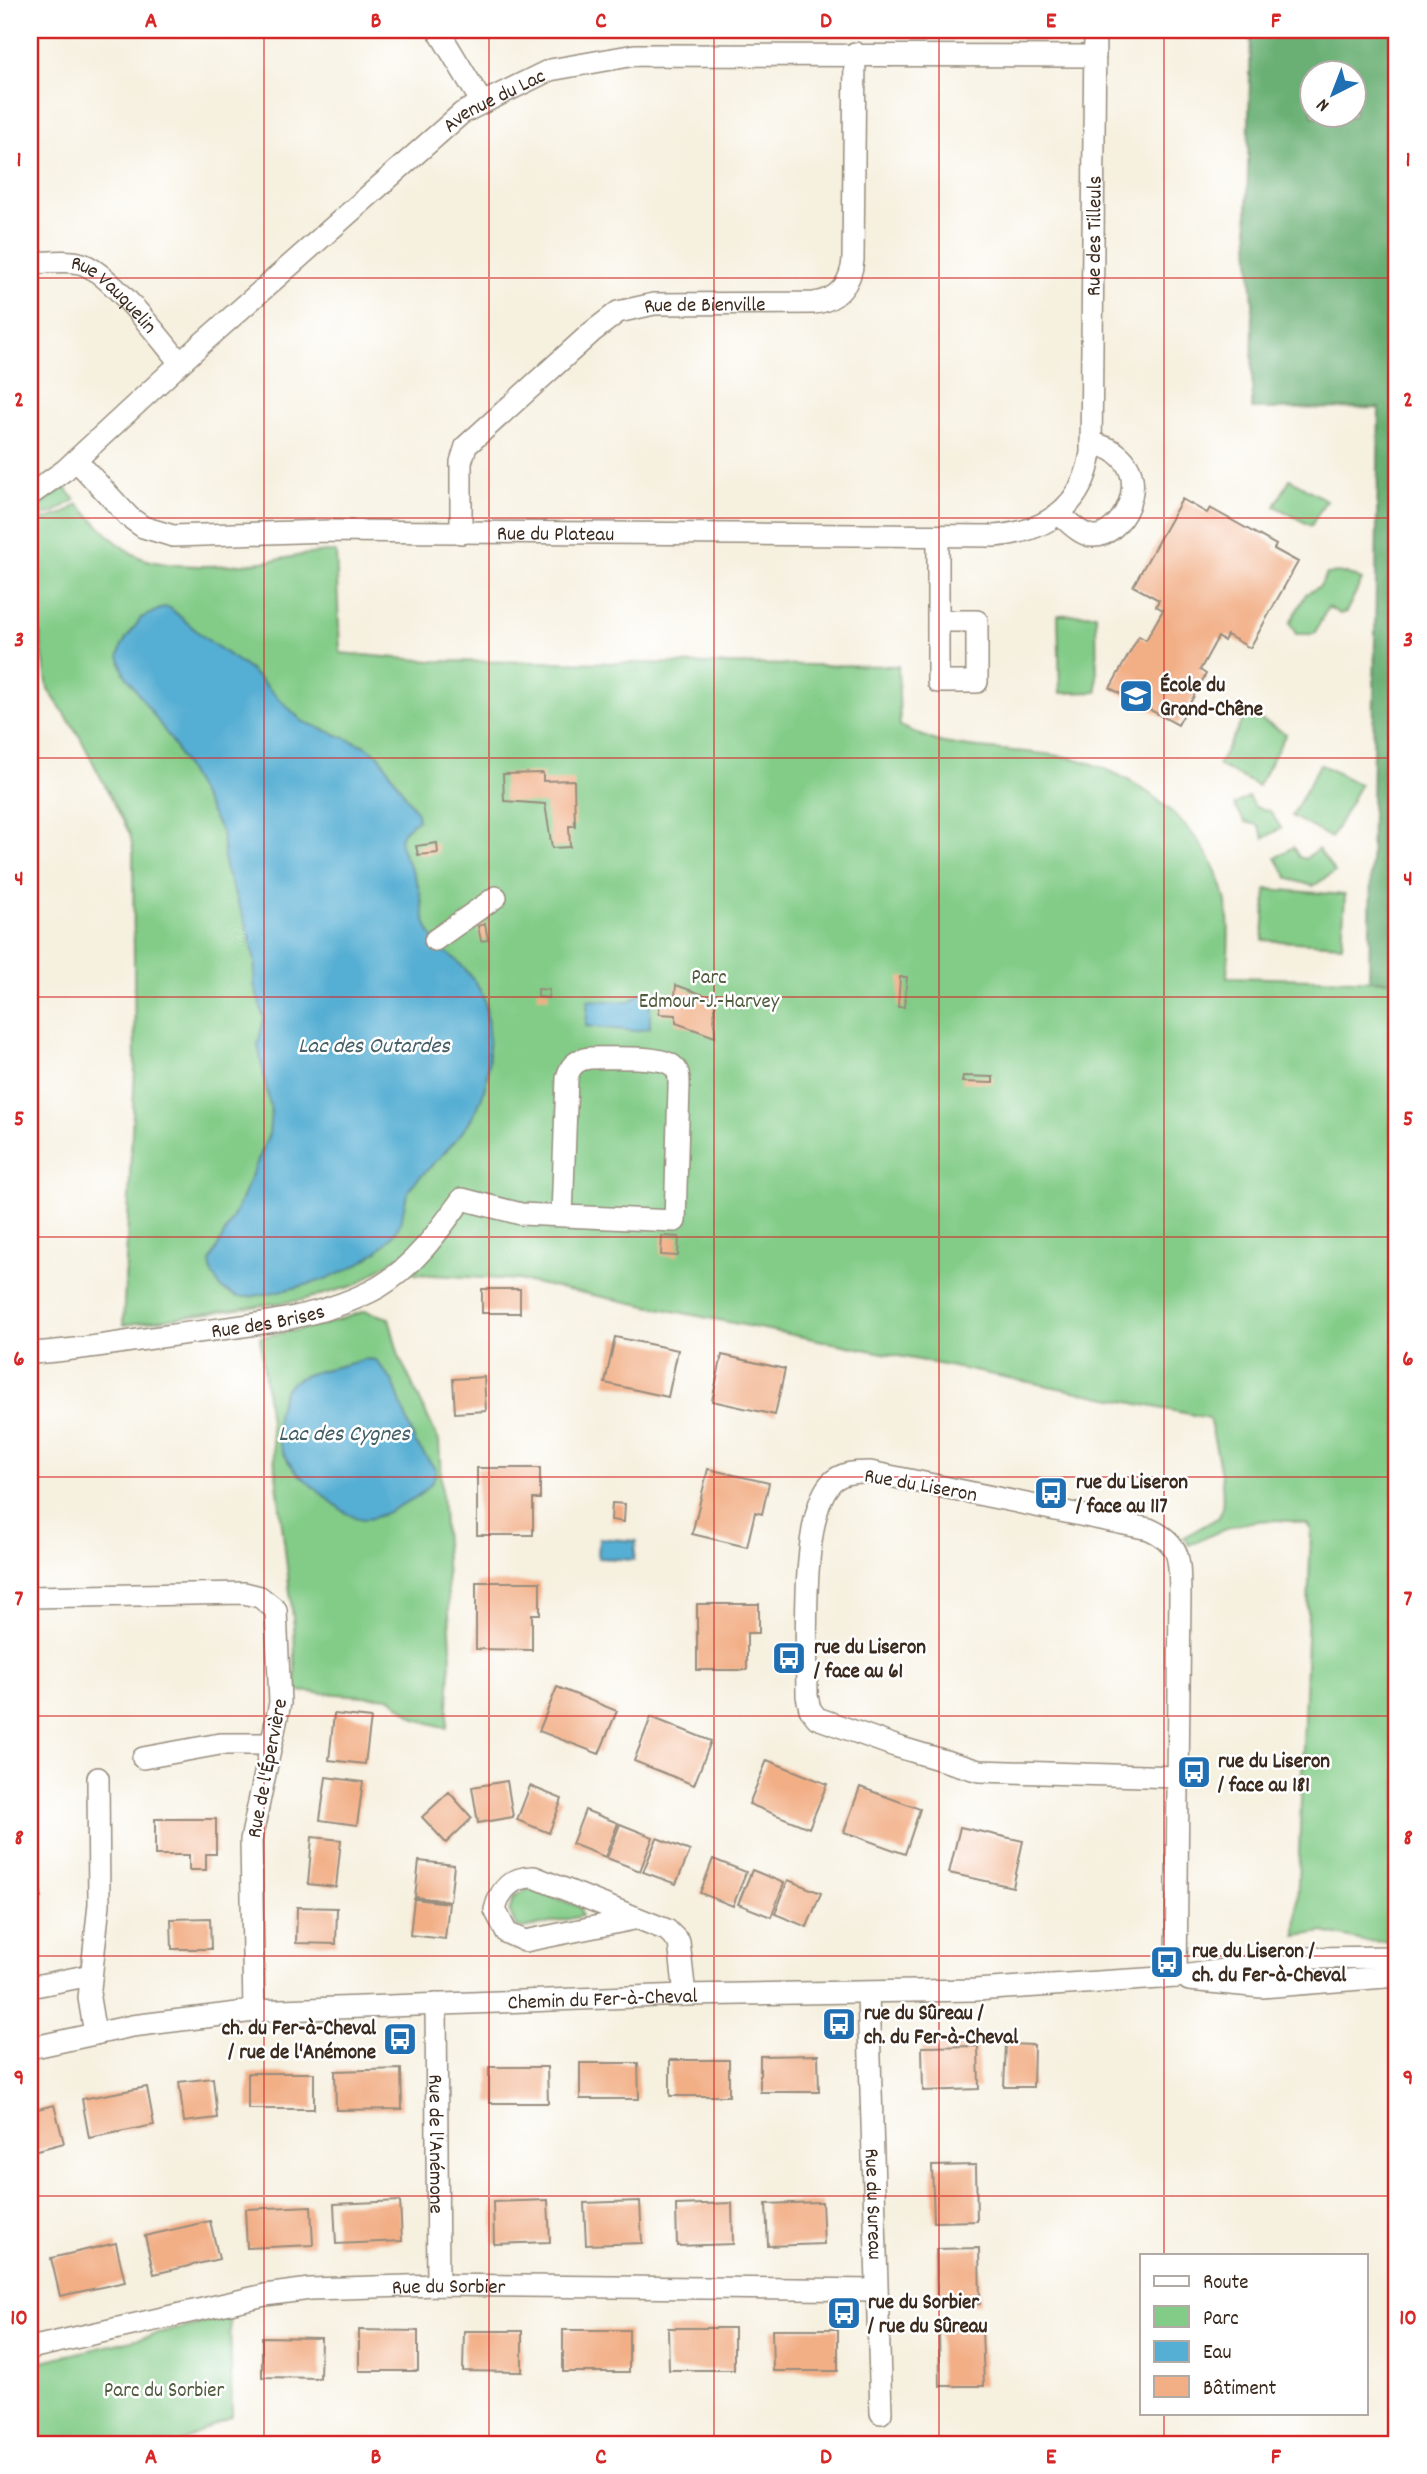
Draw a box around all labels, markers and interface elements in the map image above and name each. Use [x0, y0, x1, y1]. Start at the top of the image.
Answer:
text: A [145, 6, 157, 39]
text: B [371, 6, 382, 39]
text: C [595, 6, 607, 39]
text: D [820, 6, 832, 39]
text: E [1046, 6, 1057, 39]
text: F [1271, 6, 1282, 39]
north arrow [1298, 60, 1368, 130]
street label: Avenue du Lac [437, 62, 551, 141]
text: N [1311, 91, 1336, 117]
text: 1 [16, 145, 22, 178]
text: 1 [1405, 145, 1411, 178]
street label: Rue des Tilleuls [1080, 176, 1112, 296]
street label: Rue Vauquelin [68, 250, 163, 342]
street label: Rue de Bienville [641, 291, 766, 324]
text: 2 [14, 385, 24, 418]
text: 2 [1403, 385, 1413, 418]
street label: Rue du Plateau [497, 520, 614, 551]
text: 3 [14, 625, 24, 658]
text: 3 [1403, 625, 1413, 658]
place label: École du Grand-Chêne [1160, 672, 1263, 726]
school or university icon: École du Grand-Chêne [1117, 677, 1155, 715]
text: 4 [14, 864, 24, 897]
text: 4 [1403, 864, 1413, 897]
park label: Parc Edmour-J.-Harvey [639, 964, 780, 1018]
water label: Lac des Outardes [298, 1031, 451, 1064]
text: 5 [14, 1104, 24, 1137]
text: 5 [1403, 1104, 1413, 1137]
street label: Rue des Brises [210, 1298, 329, 1348]
text: 6 [13, 1344, 25, 1377]
text: 6 [1402, 1344, 1414, 1377]
water label: Lac des Cygnes [278, 1419, 411, 1452]
street label: Rue du Liseron [862, 1462, 979, 1512]
place label: rue du Liseron / face au 117 [1075, 1469, 1188, 1523]
bus stop icon: rue du Liseron / face au 117 [1032, 1474, 1070, 1512]
text: 7 [15, 1584, 24, 1617]
text: 7 [1404, 1584, 1413, 1617]
place label: rue du Liseron / face au 61 [813, 1634, 926, 1688]
bus stop icon: rue du Liseron / face au 61 [770, 1639, 808, 1677]
street label: Rue de l'Épervière [241, 1696, 297, 1841]
place label: rue du Liseron / face au 181 [1217, 1748, 1330, 1802]
bus stop icon: rue du Liseron / face au 181 [1175, 1753, 1213, 1791]
text: 8 [14, 1823, 24, 1856]
text: 8 [1403, 1823, 1413, 1856]
place label: rue du Liseron / ch. du Fer-à-Cheval [1192, 1938, 1347, 1992]
bus stop icon: rue du Liseron / ch. du Fer-à-Cheval [1148, 1943, 1186, 1981]
street label: Chemin du Fer-à-Cheval [507, 1983, 698, 2020]
place label: rue du Sûreau / ch. du Fer-à-Cheval [864, 2000, 1019, 2054]
bus stop icon: rue du Sûreau / ch. du Fer-à-Cheval [820, 2005, 858, 2043]
place label: ch. du Fer-à-Cheval / rue de l'Anémone [222, 2015, 377, 2069]
bus stop icon: ch. du Fer-à-Cheval / rue de l'Anémone [381, 2020, 419, 2058]
text: 9 [14, 2063, 24, 2096]
text: 9 [1403, 2063, 1413, 2096]
street label: Rue de l'Anémone [419, 2074, 449, 2214]
street label: Rue du Sureau [855, 2148, 888, 2260]
legend [1140, 2254, 1368, 2414]
text: Route [1203, 2269, 1249, 2299]
street label: Rue du Sorbier [392, 2273, 506, 2304]
place label: rue du Sorbier / rue du Sûreau [867, 2289, 988, 2343]
bus stop icon: rue du Sorbier / rue du Sûreau [825, 2294, 863, 2332]
text: 10 [10, 2303, 28, 2336]
text: 10 [1399, 2303, 1417, 2336]
text: Parc [1203, 2305, 1239, 2335]
text: Eau [1203, 2339, 1231, 2369]
text: Bâtiment [1203, 2375, 1276, 2405]
park label: Parc du Sorbier [104, 2377, 224, 2407]
text: A [145, 2442, 157, 2474]
text: B [371, 2442, 382, 2474]
text: C [595, 2442, 607, 2474]
text: D [820, 2442, 832, 2474]
text: E [1046, 2442, 1057, 2474]
text: F [1271, 2442, 1282, 2474]

